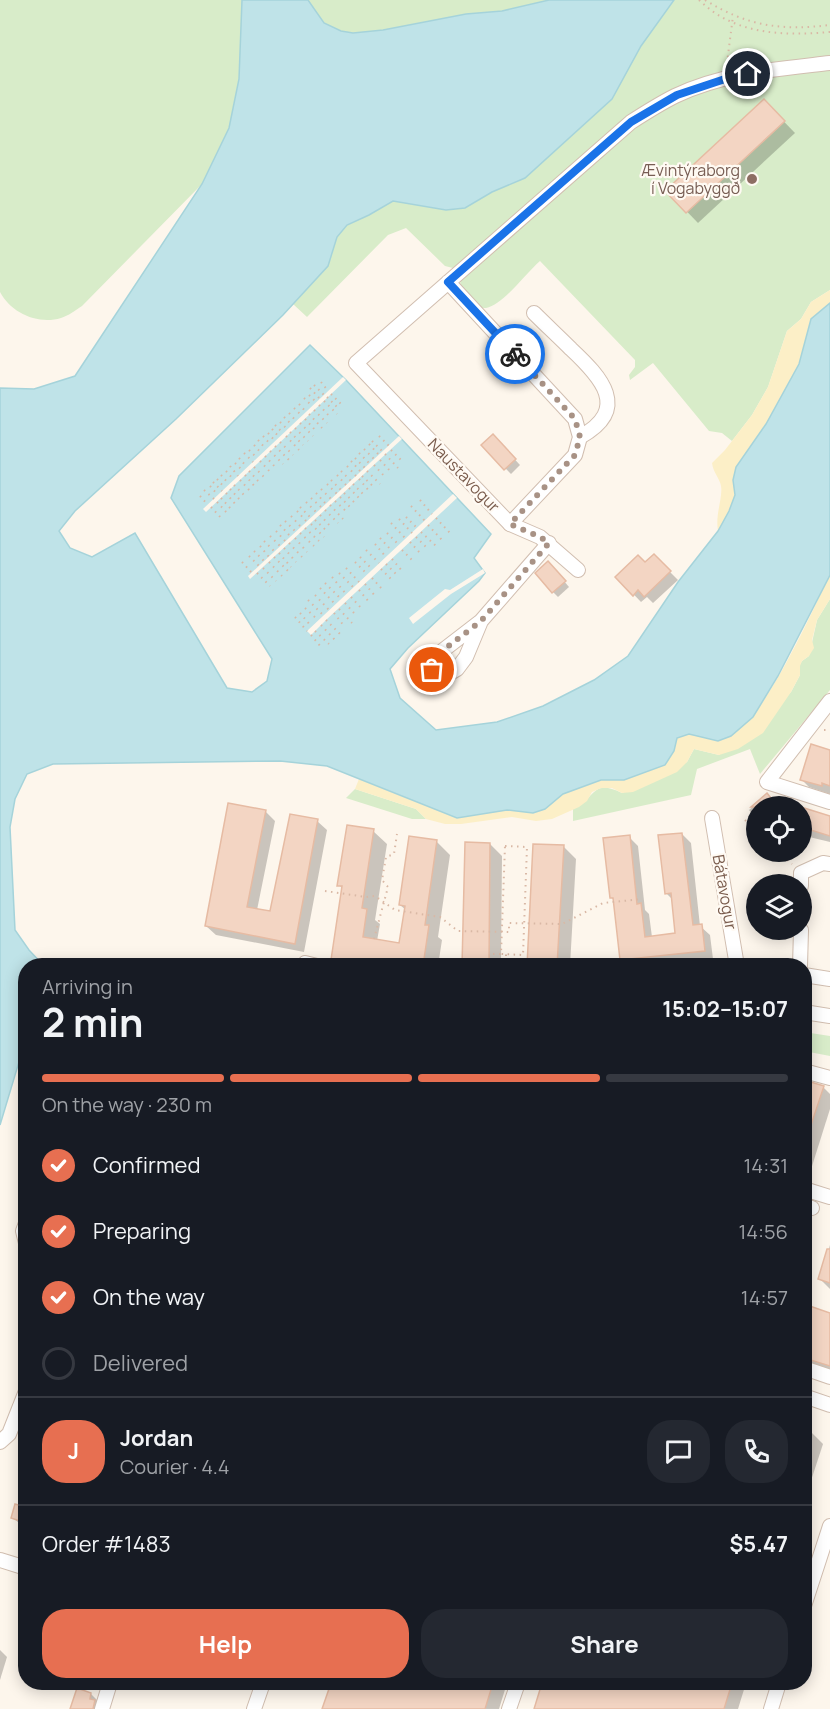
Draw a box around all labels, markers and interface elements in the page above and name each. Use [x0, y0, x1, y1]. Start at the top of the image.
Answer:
pin [722, 48, 773, 99]
icon: home [731, 57, 764, 90]
place label: Ævintýraborg í Vogabyggð [641, 159, 740, 199]
marker: Ævintýraborg í Vogabyggð [745, 172, 759, 186]
courier [485, 324, 545, 384]
icon: bike [499, 338, 532, 371]
street label: Naustavogur [423, 433, 505, 517]
pin [406, 644, 457, 695]
icon: bag [415, 653, 448, 686]
map controls [746, 796, 812, 940]
button: locate [746, 796, 812, 862]
street label: Bátavogur [708, 853, 742, 931]
button: layers [746, 874, 812, 940]
text: Arriving in [42, 973, 133, 1000]
text: 15:02–15:07 [662, 994, 788, 1024]
text: 2 min [42, 995, 143, 1049]
text: On the way · 230 m [42, 1091, 212, 1118]
icon: check [42, 1149, 75, 1182]
text: Confirmed [93, 1150, 201, 1180]
text: 14:31 [744, 1152, 788, 1179]
icon: check [42, 1215, 75, 1248]
text: Preparing [93, 1216, 191, 1246]
text: 14:56 [738, 1218, 788, 1245]
icon: check [42, 1281, 75, 1314]
text: On the way [93, 1282, 205, 1312]
text: 14:57 [741, 1284, 788, 1311]
text: Delivered [93, 1348, 188, 1378]
button: chat [647, 1420, 710, 1483]
button: phone [725, 1420, 788, 1483]
text: Jordan [120, 1423, 193, 1453]
text: J [68, 1436, 79, 1466]
text: Courier · 4.4 [120, 1453, 230, 1480]
text: Order #1483 [42, 1529, 171, 1559]
text: $5.47 [729, 1529, 788, 1559]
button: Help [42, 1609, 409, 1678]
button: Share [421, 1609, 788, 1678]

